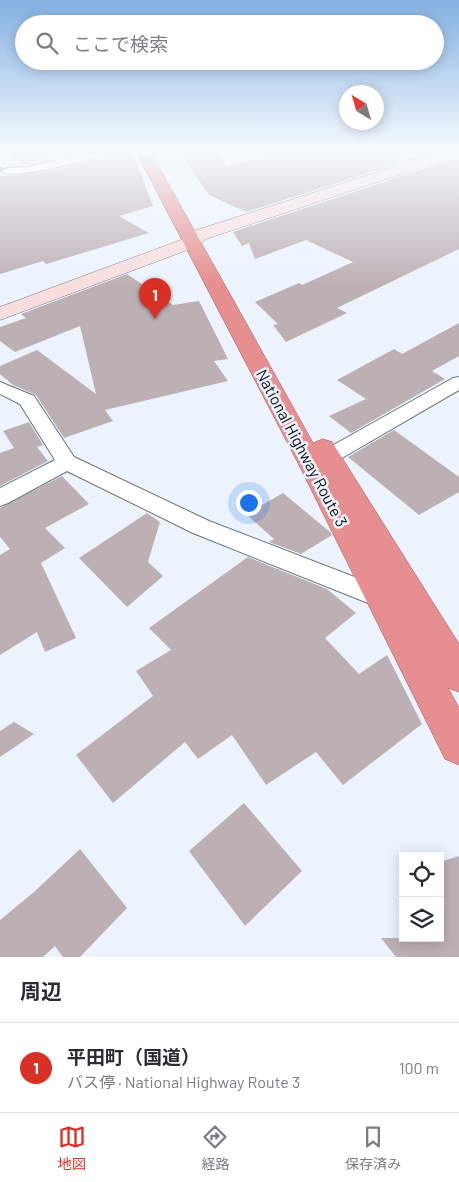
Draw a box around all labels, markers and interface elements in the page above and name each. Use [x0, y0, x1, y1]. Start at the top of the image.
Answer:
search box [15, 15, 444, 70]
icon: search [33, 29, 61, 57]
text: ここで検索 [73, 32, 168, 55]
north arrow [339, 85, 384, 130]
pin: 1 [139, 278, 171, 319]
street label: National Highway Route 3 [253, 366, 352, 530]
your location [236, 490, 262, 516]
map controls [399, 852, 444, 942]
button: locate [399, 852, 444, 897]
button: layers [399, 897, 444, 942]
text: 周辺 [20, 978, 62, 1003]
text: 平田町（国道） [67, 1045, 200, 1068]
text: 1 [33, 1058, 39, 1077]
text: 100 m [399, 1058, 439, 1077]
text: バス停 · National Highway Route 3 [67, 1072, 300, 1091]
tab: 地図 [58, 1123, 86, 1173]
tab: 経路 [201, 1123, 229, 1173]
tab: 保存済み [345, 1123, 401, 1173]

